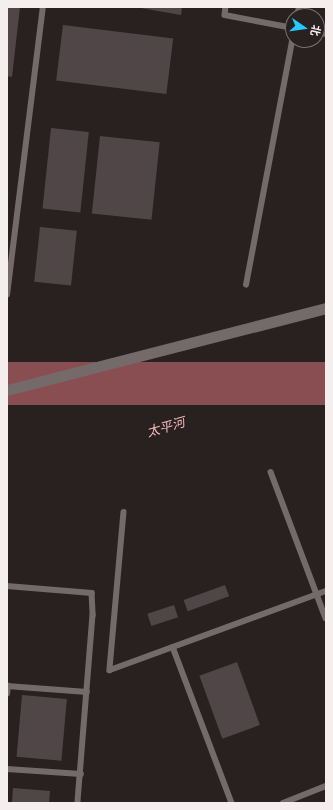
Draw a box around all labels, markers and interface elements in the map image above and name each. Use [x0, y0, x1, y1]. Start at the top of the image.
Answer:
north arrow [285, 8, 325, 48]
text: 北 [308, 24, 324, 37]
water label: 太平河 [145, 415, 187, 441]

